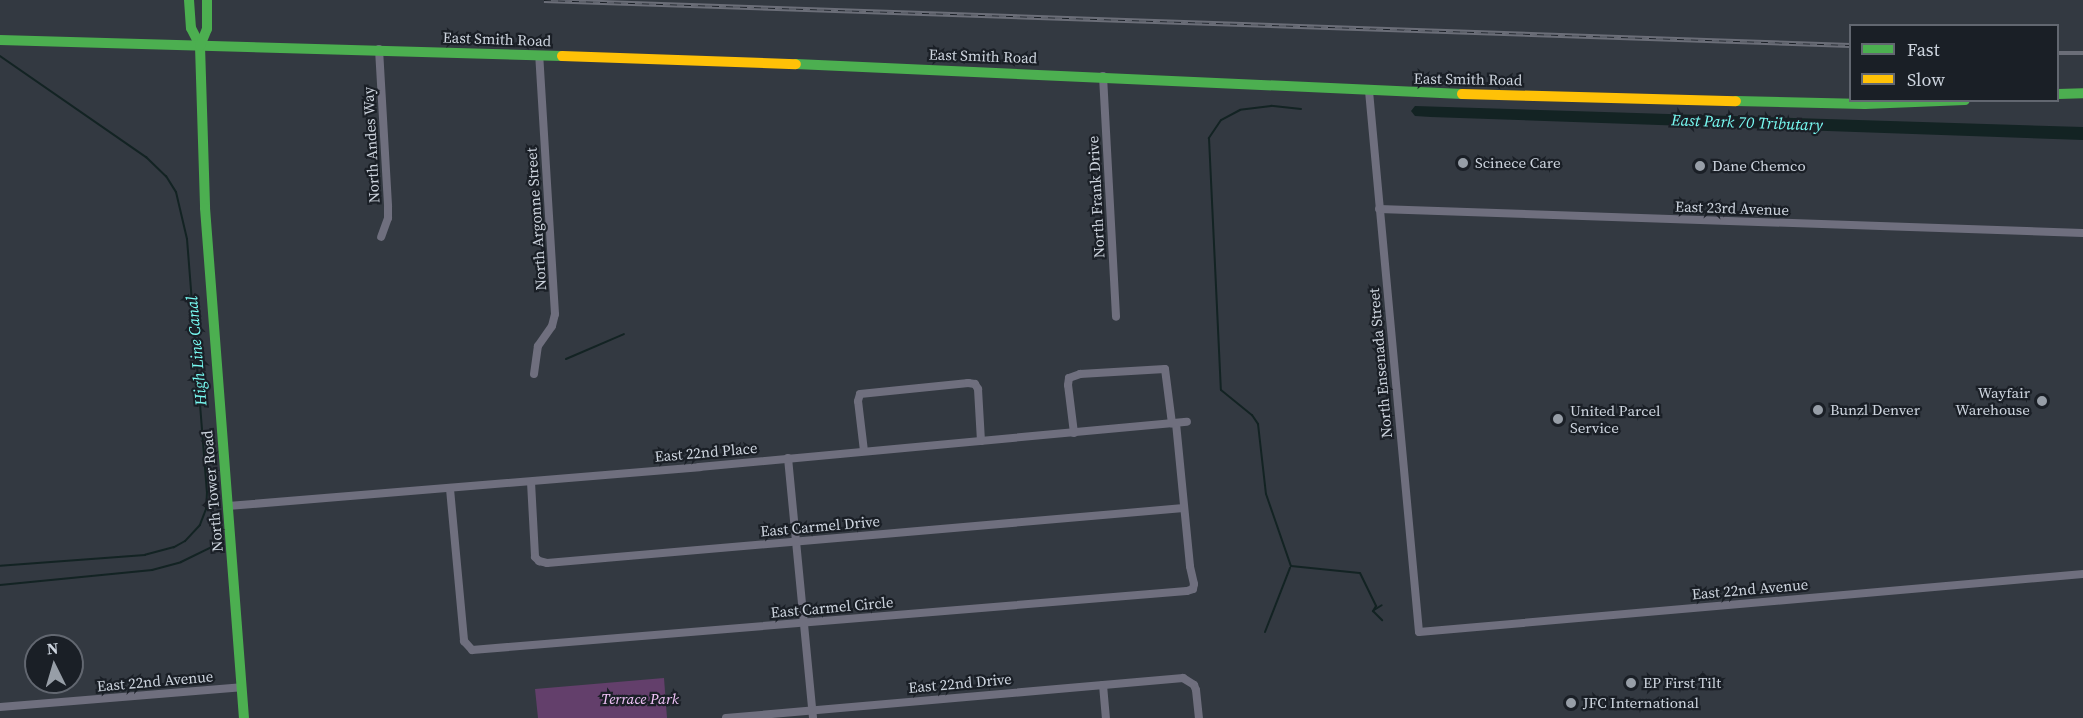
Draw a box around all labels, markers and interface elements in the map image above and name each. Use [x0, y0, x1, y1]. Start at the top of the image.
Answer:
legend [1849, 24, 2059, 102]
street label: East Smith Road [442, 28, 552, 50]
text: Fast [1907, 37, 1940, 62]
street label: East Smith Road [928, 45, 1038, 67]
text: Slow [1907, 67, 1945, 92]
street label: East Smith Road [1414, 69, 1522, 89]
street label: North Andes Way [359, 86, 383, 204]
water label: East Park 70 Tributary [1671, 110, 1823, 134]
street label: North Frank Drive [1084, 136, 1108, 258]
street label: North Argonne Street [522, 147, 550, 291]
place label: Scinece Care [1475, 154, 1561, 172]
marker: Scinece Care [1456, 156, 1470, 170]
place label: Dane Chemco [1712, 157, 1806, 175]
marker: Dane Chemco [1693, 159, 1707, 173]
street label: East 23rd Avenue [1675, 197, 1789, 219]
street label: North Ensenada Street [1364, 287, 1396, 439]
water label: High Line Canal [182, 295, 210, 407]
place label: Wayfair Warehouse [1955, 383, 2030, 418]
marker: Wayfair Warehouse [2035, 394, 2049, 408]
place label: United Parcel Service [1570, 401, 1660, 436]
place label: Bunzl Denver [1830, 401, 1920, 419]
marker: Bunzl Denver [1811, 403, 1825, 417]
marker: United Parcel Service [1551, 412, 1565, 426]
street label: North Tower Road [198, 429, 226, 553]
street label: East 22nd Place [654, 439, 758, 465]
street label: East Carmel Drive [759, 512, 881, 540]
street label: East 22nd Avenue [1691, 575, 1809, 603]
street label: East Carmel Circle [770, 593, 894, 621]
north arrow [24, 634, 84, 694]
text: N [46, 637, 59, 660]
street label: East 22nd Avenue [96, 667, 214, 695]
street label: East 22nd Drive [908, 670, 1012, 696]
place label: EP First Tilt [1643, 674, 1721, 692]
marker: EP First Tilt [1624, 676, 1638, 690]
park label: Terrace Park [601, 690, 679, 708]
place label: JFC International [1583, 694, 1699, 712]
marker: JFC International [1564, 696, 1578, 710]

